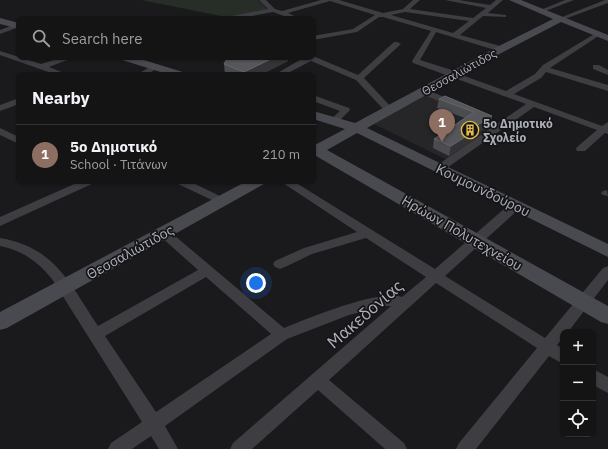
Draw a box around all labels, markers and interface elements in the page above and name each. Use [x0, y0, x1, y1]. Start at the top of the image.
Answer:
search box [16, 16, 316, 60]
icon: search [30, 27, 52, 49]
text: Search here [62, 29, 142, 48]
street label: Θεσσαλιώτιδος [419, 45, 499, 99]
text: Nearby [32, 87, 90, 109]
pin: 1 [429, 109, 455, 142]
place label: 5ο Δημοτικό Σχολείο [483, 116, 553, 145]
building icon: 5ο Δημοτικό Σχολείο [460, 120, 480, 140]
text: 5ο Δημοτικό [70, 137, 157, 156]
text: 1 [41, 146, 49, 163]
text: 210 m [262, 146, 300, 163]
text: School · Τιτάνων [70, 156, 167, 173]
street label: Κουμουνδούρου [433, 159, 533, 221]
street label: Ηρώων Πολυτεχνείου [399, 191, 525, 275]
street label: Θεσσαλιώτιδος [83, 221, 177, 283]
your location [246, 273, 266, 293]
street label: Μακεδονίας [322, 275, 408, 353]
map controls [560, 329, 596, 437]
button: + [560, 329, 596, 365]
button: − [560, 365, 596, 401]
button: locate [560, 401, 596, 437]

